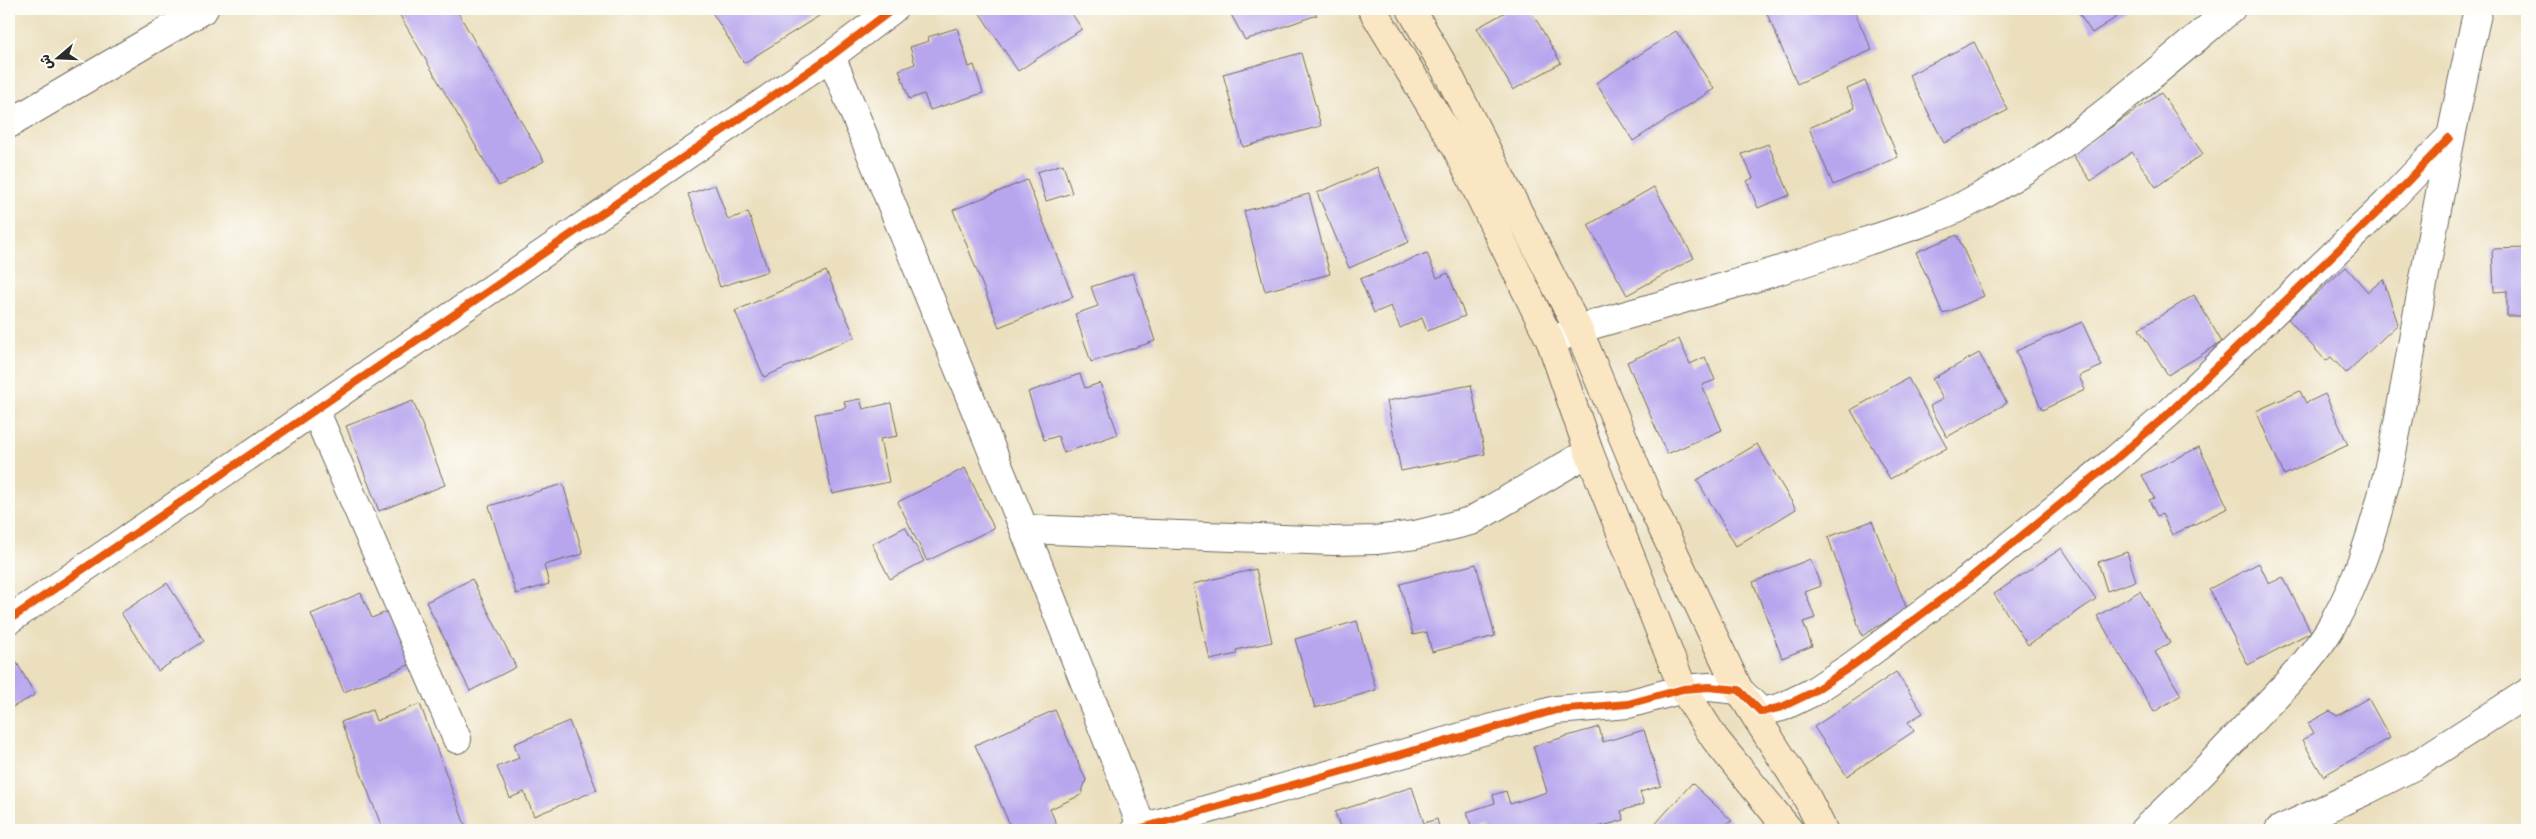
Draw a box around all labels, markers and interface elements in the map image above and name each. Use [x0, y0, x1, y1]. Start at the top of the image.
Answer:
north arrow [32, 32, 82, 82]
text: ش [36, 52, 58, 72]

